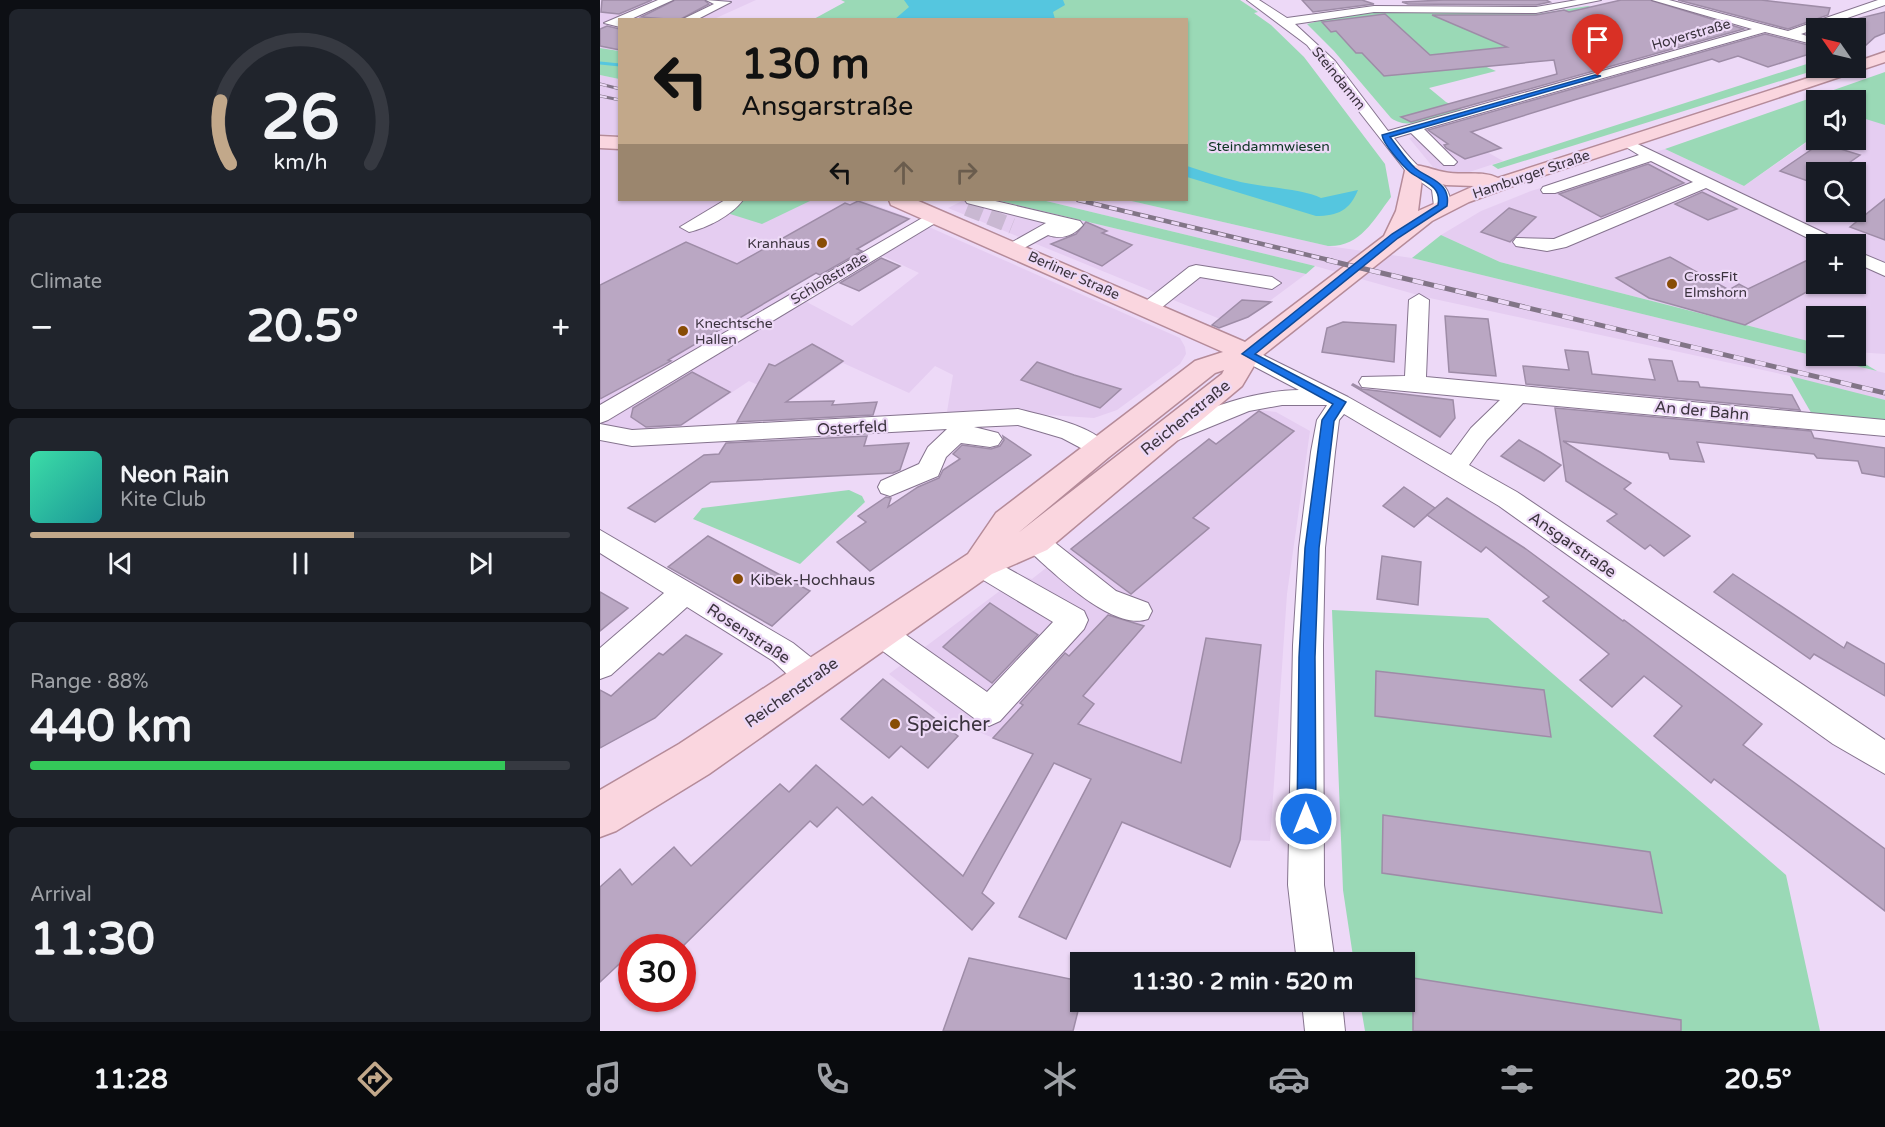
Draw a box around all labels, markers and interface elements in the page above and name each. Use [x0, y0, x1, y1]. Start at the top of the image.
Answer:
pin [1572, 14, 1623, 76]
street label: Hoyerstraße [1650, 15, 1733, 54]
north arrow [1806, 18, 1866, 78]
map controls [1806, 18, 1866, 366]
icon: arrive [1581, 23, 1614, 56]
text: 130 m [741, 39, 870, 90]
icon: left [642, 42, 720, 120]
street label: Steindamm [1308, 43, 1369, 113]
text: 26 [261, 81, 339, 156]
text: Ansgarstraße [741, 90, 913, 123]
button: sound [1806, 90, 1866, 150]
park label: Steindammwiesen [1208, 138, 1330, 155]
street label: Hamburger Straße [1470, 146, 1592, 203]
text: km/h [273, 149, 327, 175]
icon: left [824, 156, 857, 189]
icon: ahead [887, 156, 920, 189]
icon: right [950, 156, 983, 189]
button: search [1806, 162, 1866, 222]
button: + [1806, 234, 1866, 294]
place label: Kranhaus [747, 235, 810, 252]
marker: Kranhaus [815, 236, 829, 250]
street label: Berliner Straße [1025, 248, 1122, 303]
street label: Schloßstraße [788, 249, 871, 308]
place label: CrossFit Elmshorn [1684, 268, 1747, 301]
text: Climate [30, 270, 102, 294]
marker: CrossFit Elmshorn [1665, 277, 1679, 291]
text: 20.5° [246, 300, 359, 354]
button: − [1806, 306, 1866, 366]
text: − [30, 308, 54, 347]
text: + [551, 308, 570, 347]
place label: Knechtsche Hallen [695, 315, 773, 348]
marker: Knechtsche Hallen [676, 324, 690, 338]
street label: Reichenstraße [1137, 376, 1234, 460]
street label: An der Bahn [1654, 397, 1750, 425]
street label: Osterfeld [816, 416, 888, 440]
text: Neon Rain [120, 462, 229, 488]
text: Kite Club [120, 488, 206, 512]
street label: Ansgarstraße [1525, 507, 1620, 582]
icon: previous [104, 547, 137, 580]
icon: pause [284, 547, 317, 580]
icon: next [464, 547, 497, 580]
place label: Kibek-Hochhaus [750, 570, 875, 590]
marker: Kibek-Hochhaus [731, 572, 745, 586]
street label: Rosenstraße [703, 600, 794, 668]
street label: Reichenstraße [741, 653, 842, 732]
text: Range · 88% [30, 670, 149, 694]
text: 440 km [30, 700, 192, 754]
place label: Speicher [907, 713, 990, 737]
marker: Speicher [888, 717, 902, 731]
position arrow [1274, 787, 1338, 851]
text: Arrival [30, 883, 92, 907]
text: 11:30 [30, 913, 155, 967]
speed limit sign: 30 [618, 934, 696, 1012]
text: 11:30 · 2 min · 520 m [1132, 969, 1353, 995]
icon: directions [354, 1058, 396, 1100]
icon: music [583, 1058, 625, 1100]
icon: phone [811, 1058, 853, 1100]
icon: climate [1039, 1058, 1081, 1100]
icon: car [1268, 1058, 1310, 1100]
icon: filters [1496, 1058, 1538, 1100]
text: 11:28 [93, 1063, 168, 1096]
text: 20.5° [1724, 1063, 1792, 1096]

